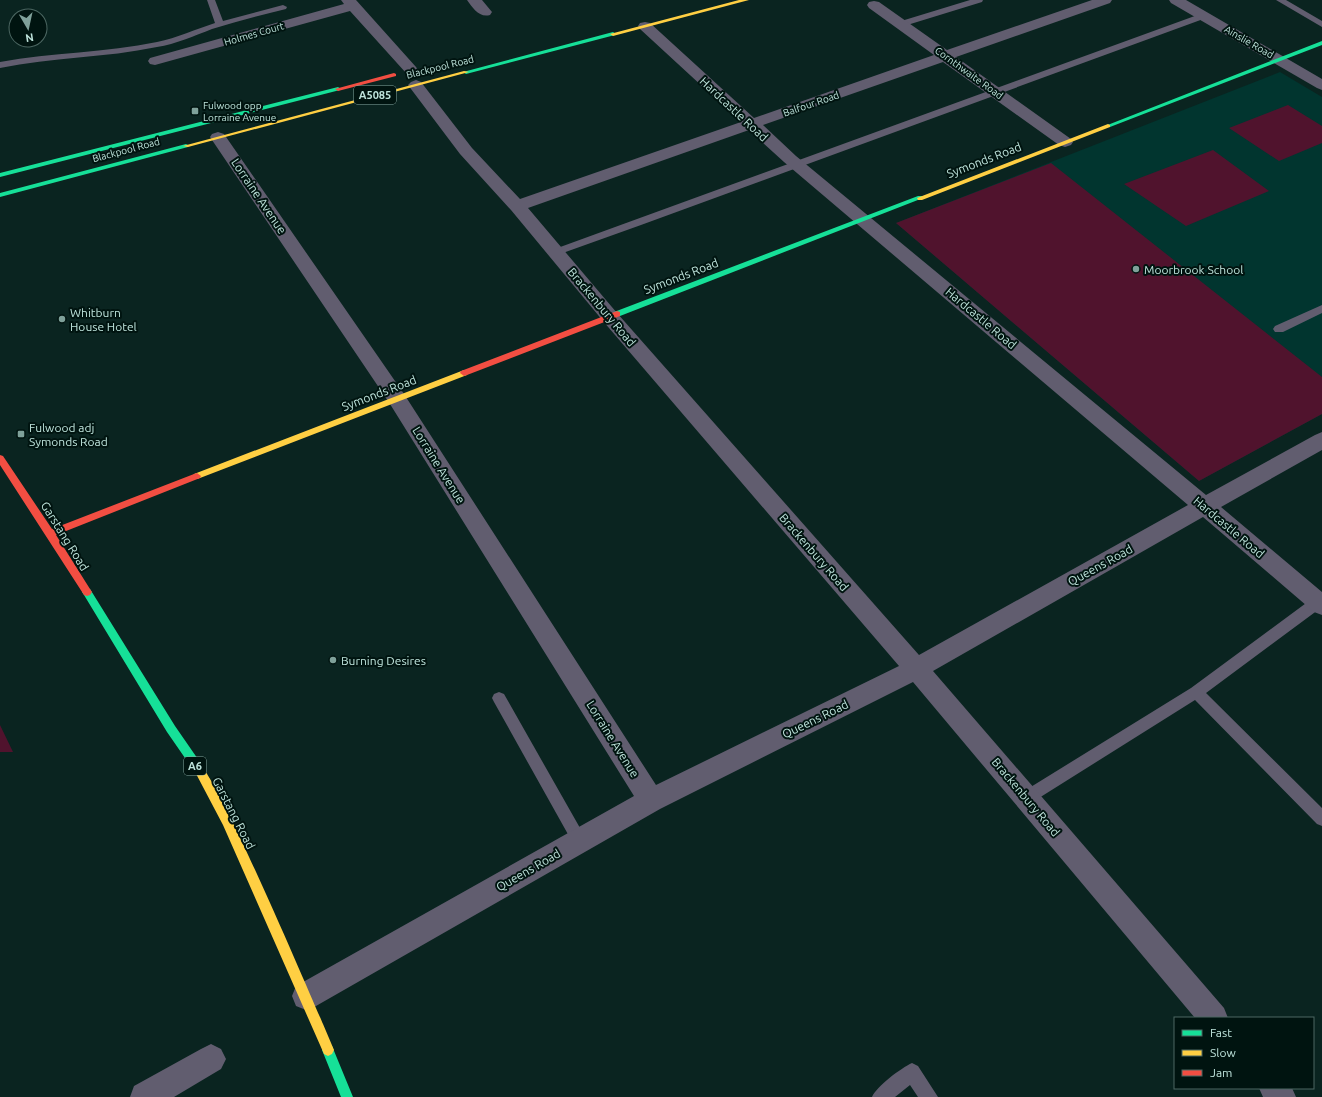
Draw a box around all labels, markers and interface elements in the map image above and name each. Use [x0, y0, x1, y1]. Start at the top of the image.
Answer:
north arrow [8, 8, 48, 48]
street label: Holmes Court [223, 20, 285, 48]
street label: Ainslie Road [1222, 24, 1276, 61]
text: N [25, 31, 35, 44]
street label: Cornthwaite Road [933, 45, 1005, 101]
street label: Blackpool Road [405, 53, 475, 81]
street label: Hardcastle Road [697, 74, 771, 144]
road number: A5085 [354, 86, 396, 104]
street label: Balfour Road [782, 89, 841, 119]
place label: Fulwood opp Lorraine Avenue [203, 100, 276, 123]
marker: Fulwood opp Lorraine Avenue [190, 106, 200, 116]
street label: Blackpool Road [91, 136, 161, 164]
street label: Symonds Road [945, 140, 1023, 180]
street label: Lorraine Avenue [229, 156, 289, 236]
street label: Symonds Road [642, 256, 720, 296]
place label: Moorbrook School [1144, 263, 1243, 276]
marker: Moorbrook School [1131, 264, 1141, 274]
street label: Brackenbury Road [565, 265, 639, 349]
street label: Hardcastle Road [943, 285, 1019, 351]
place label: Whitburn House Hotel [70, 306, 137, 333]
marker: Whitburn House Hotel [57, 314, 67, 324]
street label: Symonds Road [340, 373, 418, 413]
place label: Fulwood adj Symonds Road [29, 421, 108, 448]
street label: Lorraine Avenue [410, 424, 468, 506]
marker: Fulwood adj Symonds Road [16, 429, 26, 439]
street label: Hardcastle Road [1191, 494, 1267, 560]
street label: Garstang Road [39, 499, 91, 573]
street label: Brackenbury Road [777, 511, 851, 593]
street label: Queens Road [1065, 542, 1135, 588]
place label: Burning Desires [341, 654, 426, 667]
marker: Burning Desires [328, 655, 338, 665]
street label: Queens Road [780, 697, 850, 741]
street label: Lorraine Avenue [584, 698, 642, 780]
street label: Brackenbury Road [989, 755, 1063, 839]
road number: A6 [184, 757, 206, 775]
street label: Garstang Road [210, 775, 258, 851]
street label: Queens Road [494, 846, 562, 894]
legend [1174, 1017, 1314, 1089]
text: Fast [1210, 1026, 1232, 1039]
text: Slow [1210, 1046, 1236, 1059]
text: Jam [1210, 1066, 1232, 1079]

